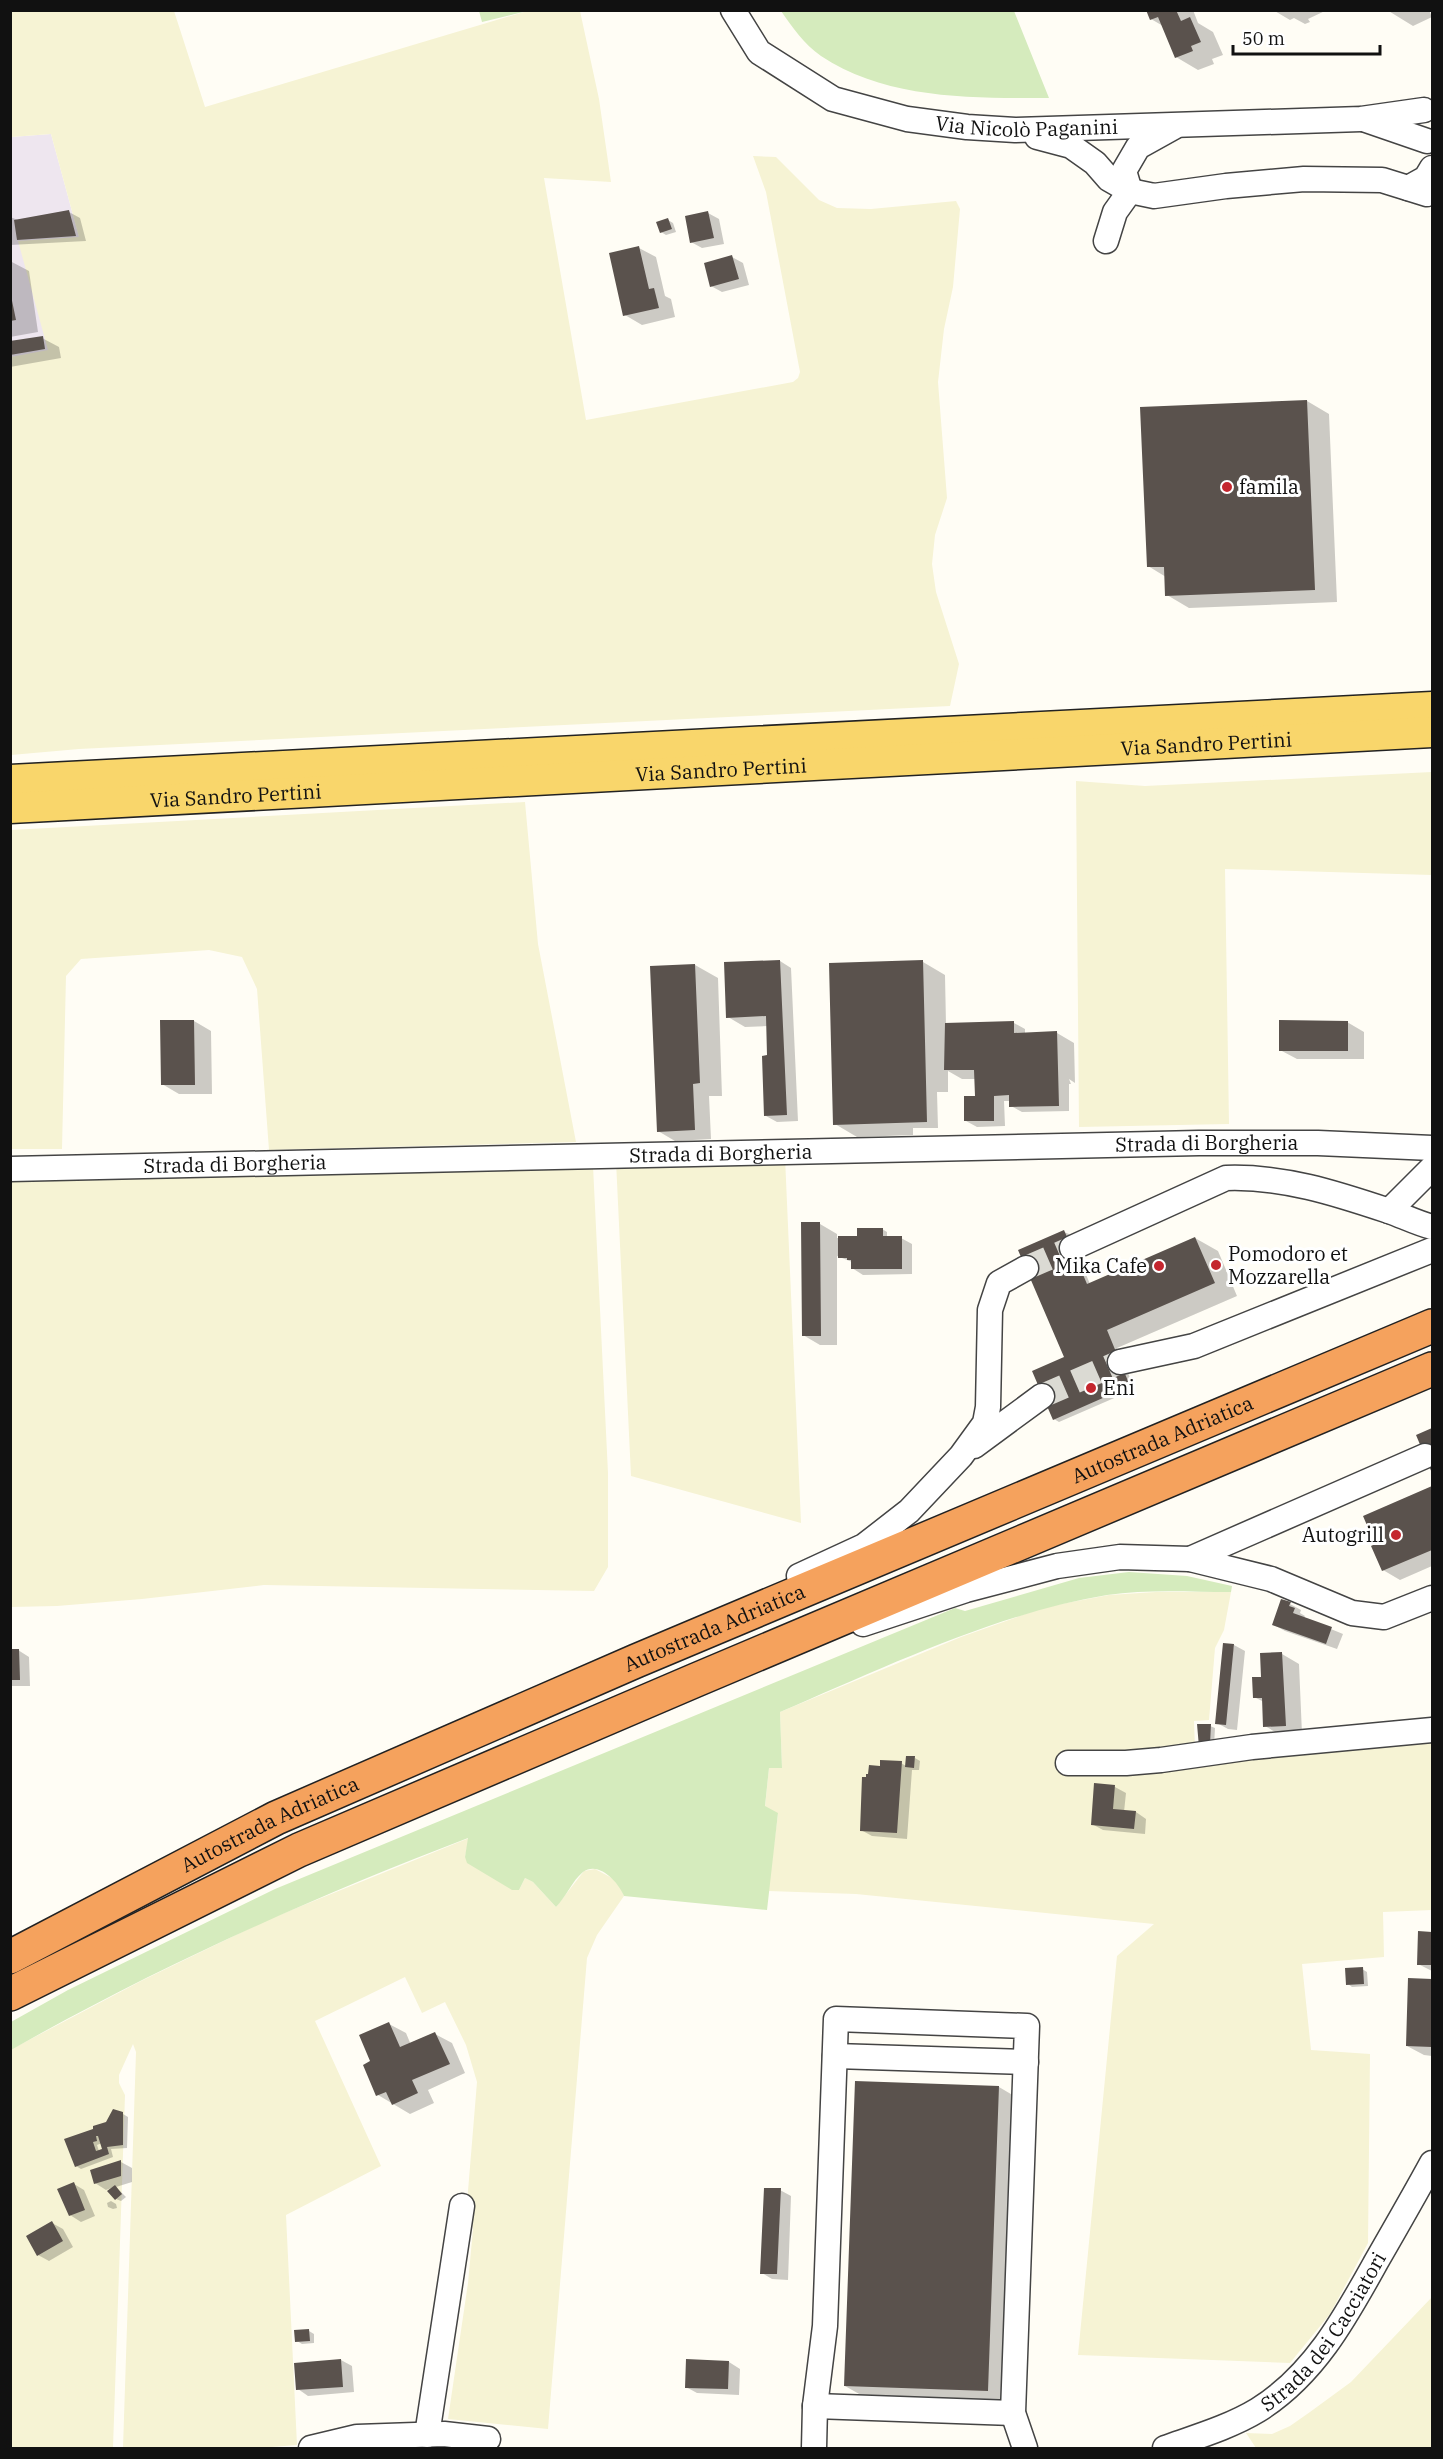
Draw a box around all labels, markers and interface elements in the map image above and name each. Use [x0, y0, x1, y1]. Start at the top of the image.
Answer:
scale bar [1233, 18, 1380, 56]
text: 50 m [1242, 27, 1285, 50]
street label: Via Nicolò Paganini [934, 109, 1118, 143]
place label: famila [1239, 473, 1299, 500]
marker: famila [1220, 480, 1234, 494]
street label: Via Sandro Pertini [1120, 726, 1293, 762]
street label: Via Sandro Pertini [635, 751, 807, 788]
street label: Via Sandro Pertini [149, 777, 322, 813]
street label: Strada di Borgheria [1115, 1129, 1298, 1158]
street label: Strada di Borgheria [629, 1137, 813, 1168]
street label: Strada di Borgheria [143, 1148, 327, 1179]
place label: Pomodoro et Mozzarella [1228, 1240, 1348, 1290]
place label: Mika Cafe [1055, 1252, 1147, 1279]
marker: Pomodoro et Mozzarella [1209, 1258, 1223, 1272]
marker: Mika Cafe [1152, 1259, 1166, 1273]
place label: Eni [1103, 1374, 1135, 1401]
marker: Eni [1084, 1381, 1098, 1395]
street label: Autostrada Adriatica [1067, 1389, 1257, 1489]
place label: Autogrill [1302, 1521, 1384, 1548]
marker: Autogrill [1389, 1528, 1403, 1542]
street label: Autostrada Adriatica [619, 1577, 809, 1678]
street label: Autostrada Adriatica [176, 1769, 363, 1878]
street label: Strada dei Cacciatori [1255, 2247, 1392, 2417]

